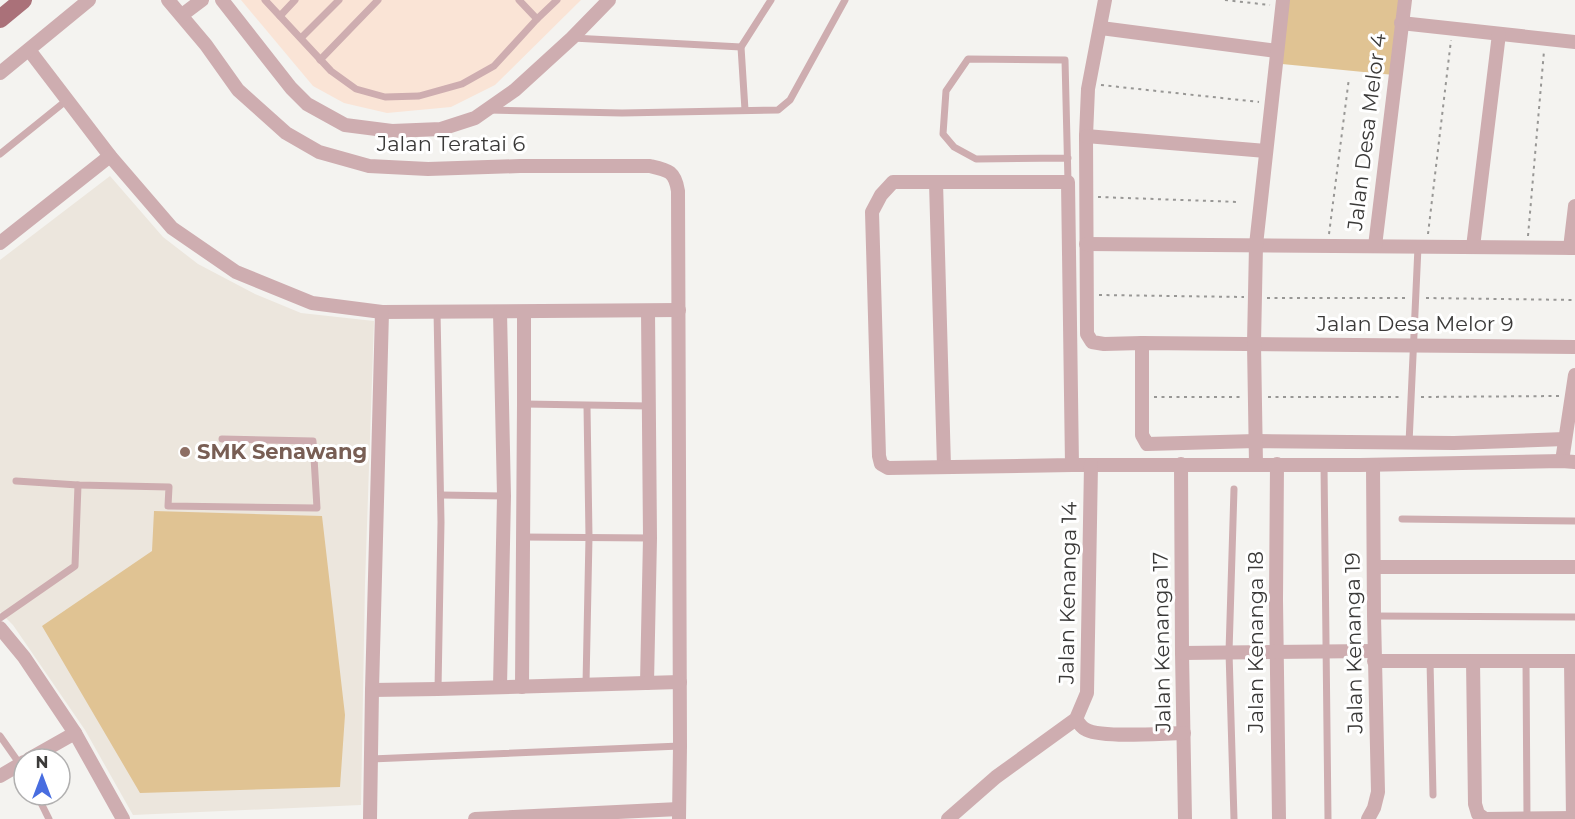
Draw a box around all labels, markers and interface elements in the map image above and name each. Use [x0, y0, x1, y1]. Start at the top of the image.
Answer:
street label: Jalan Desa Melor 4 [1342, 32, 1391, 233]
street label: Jalan Teratai 6 [376, 131, 526, 156]
street label: Jalan Desa Melor 9 [1315, 311, 1514, 336]
place label: SMK Senawang [197, 439, 367, 464]
marker: SMK Senawang [178, 445, 192, 459]
street label: Jalan Kenanga 14 [1053, 502, 1082, 685]
street label: Jalan Kenanga 17 [1147, 551, 1176, 734]
street label: Jalan Kenanga 18 [1243, 551, 1268, 734]
street label: Jalan Kenanga 19 [1339, 552, 1368, 735]
north arrow [12, 747, 72, 807]
text: N [36, 753, 48, 772]

